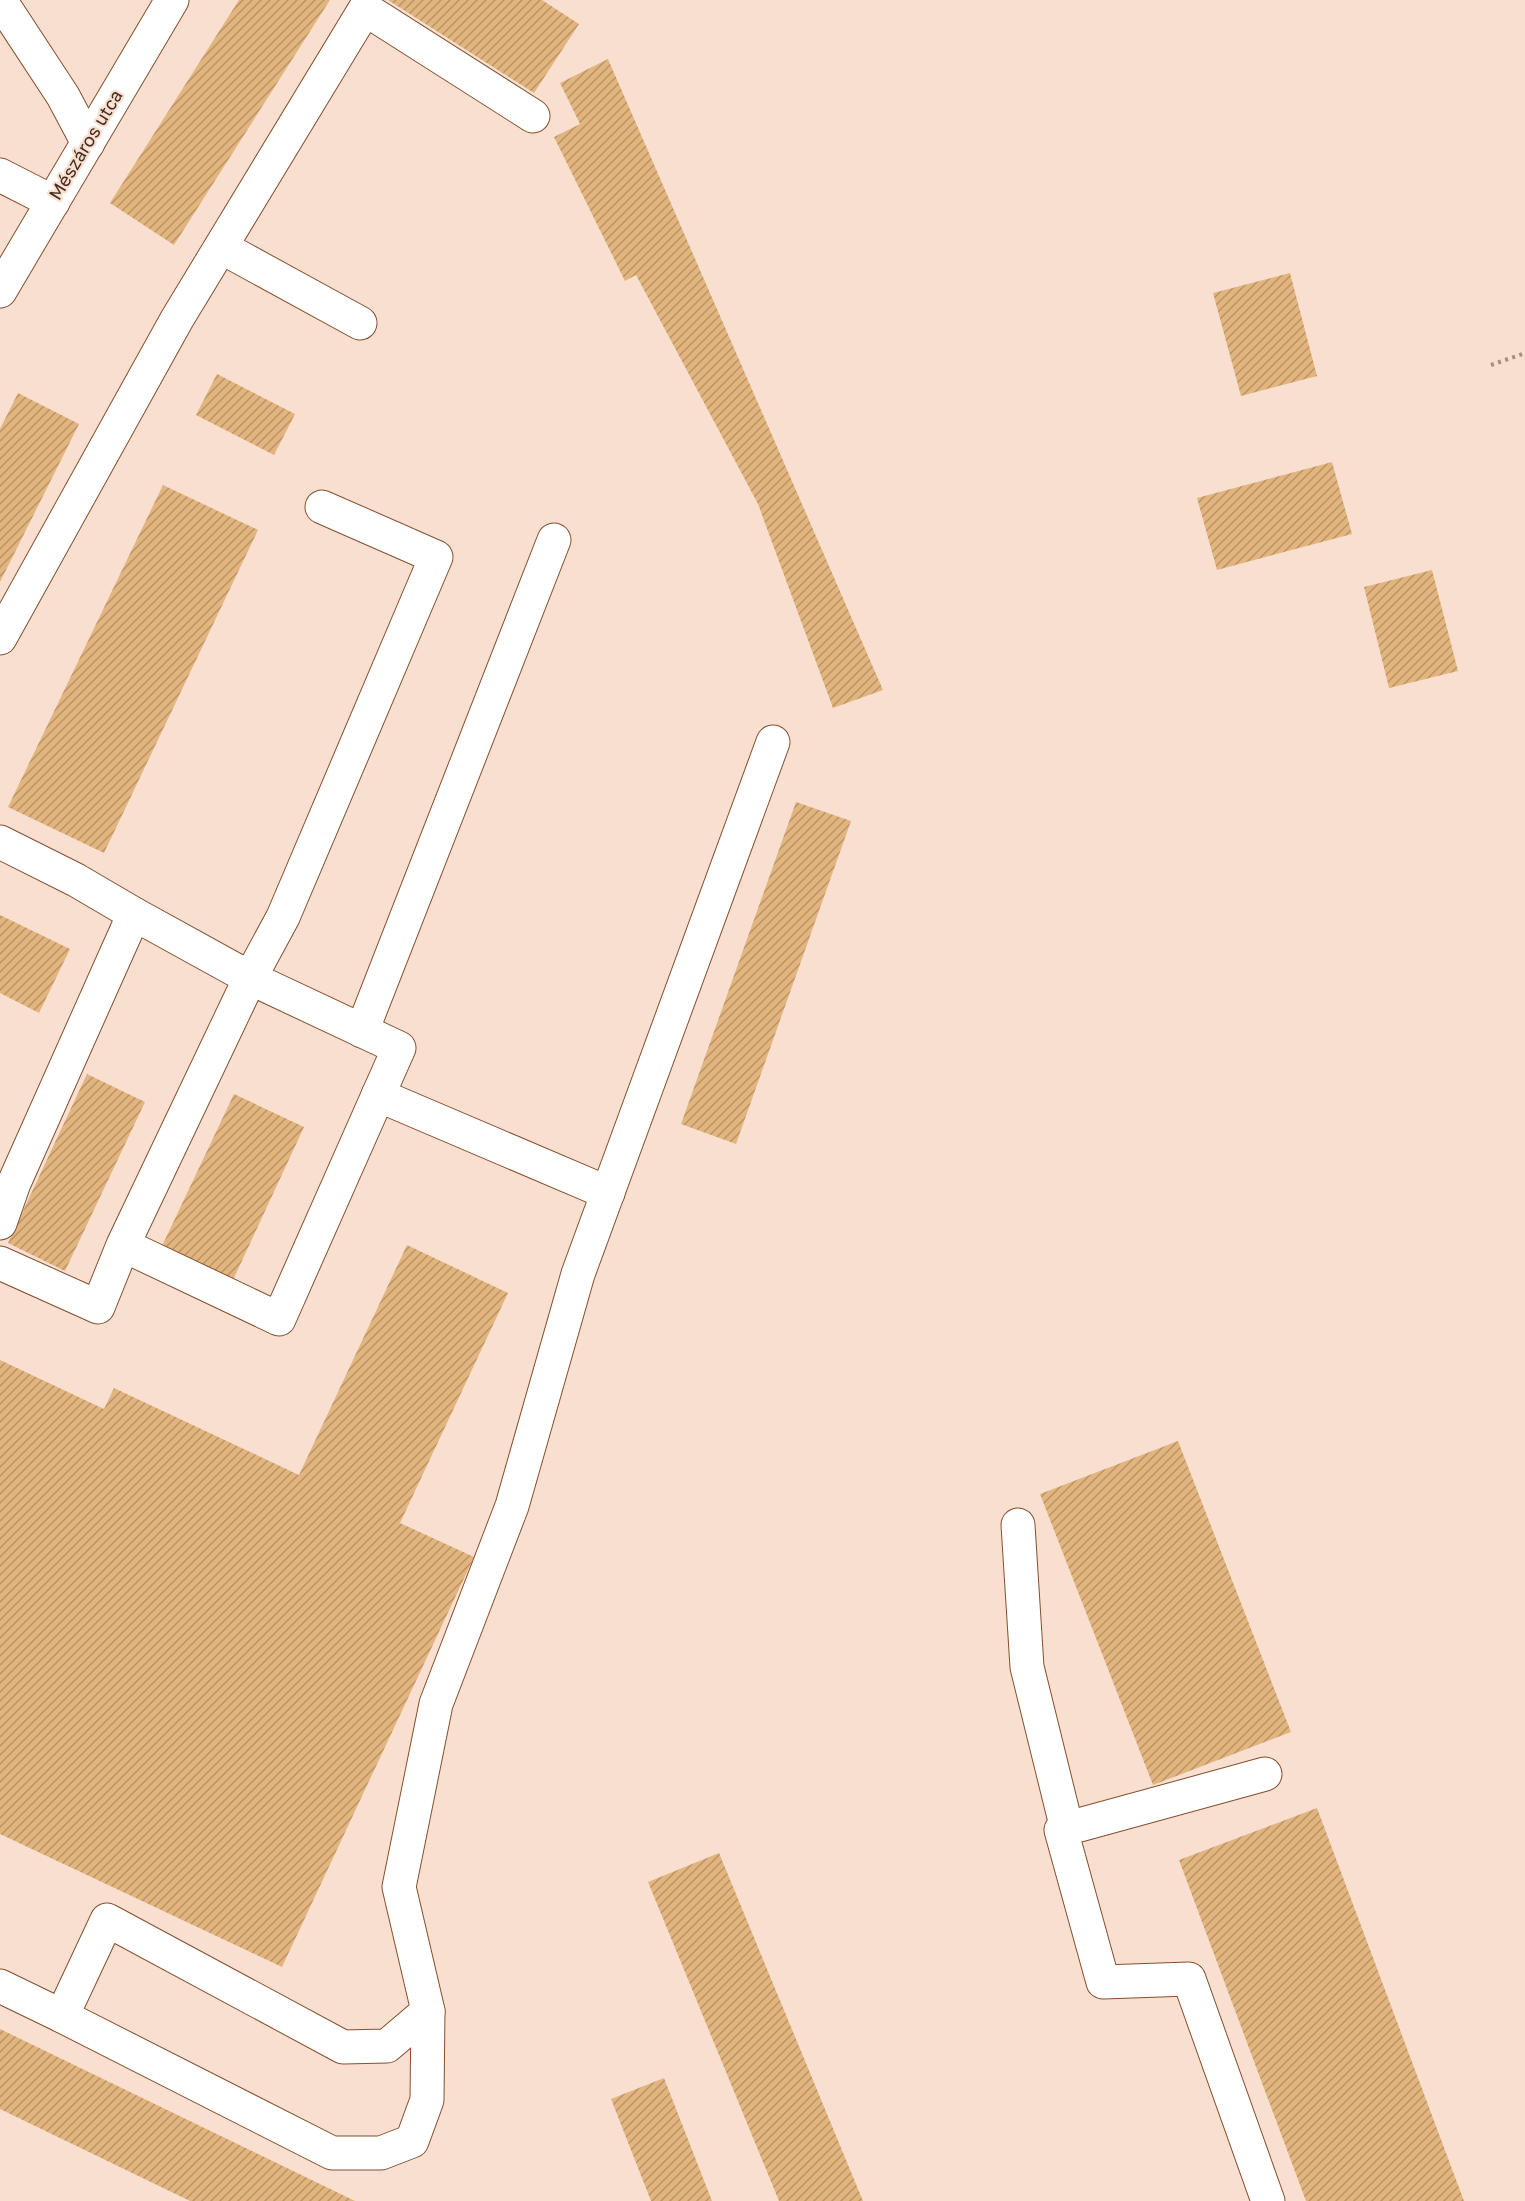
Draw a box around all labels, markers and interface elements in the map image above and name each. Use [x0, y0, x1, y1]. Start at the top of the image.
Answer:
street label: Mészáros utca [44, 85, 127, 204]

